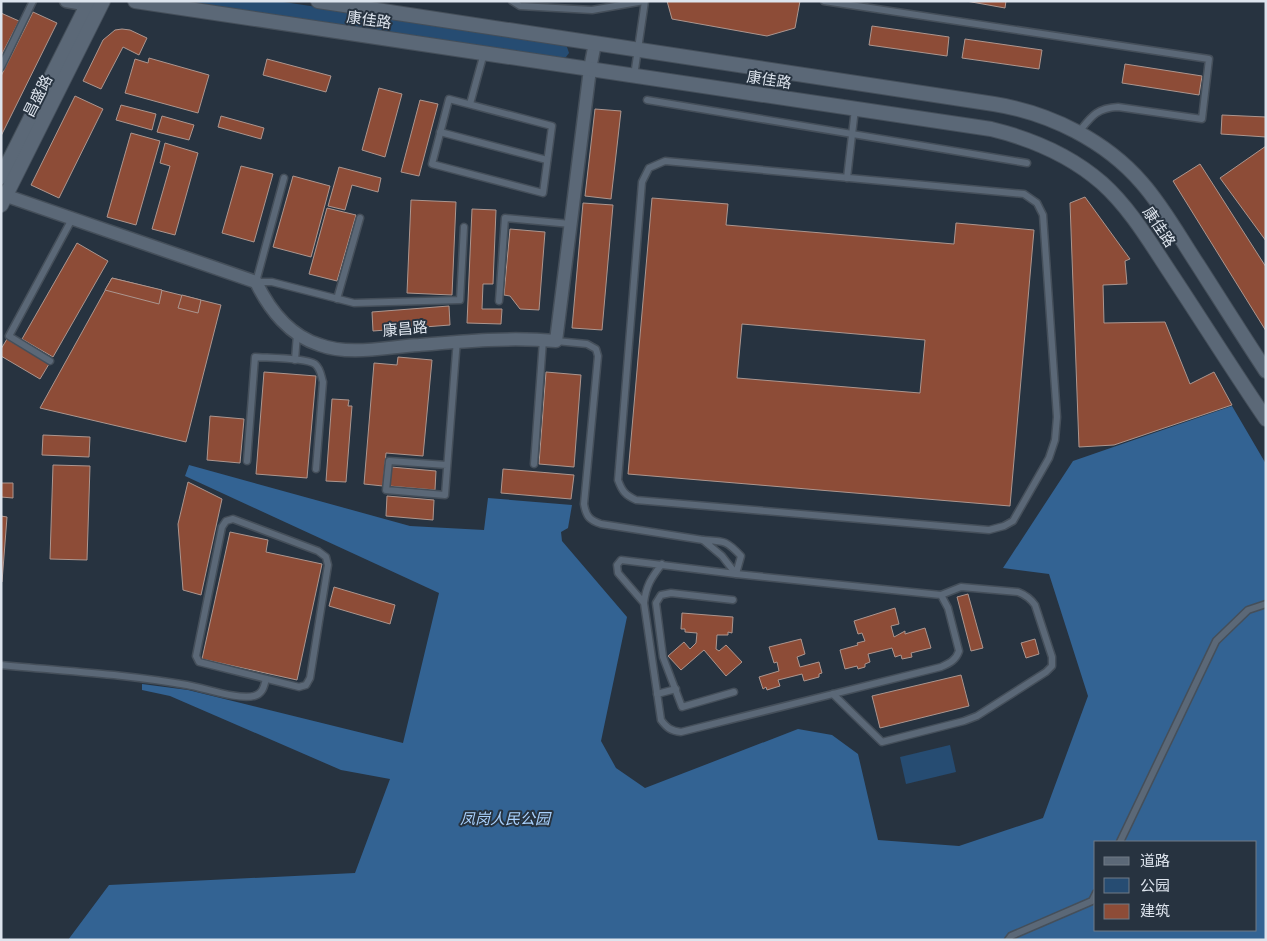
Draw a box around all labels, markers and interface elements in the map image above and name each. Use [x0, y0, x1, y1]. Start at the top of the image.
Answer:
street label: 康佳路 [345, 8, 393, 32]
street label: 康佳路 [745, 68, 793, 92]
street label: 昌盛路 [20, 72, 56, 120]
street label: 康佳路 [1139, 203, 1179, 251]
street label: 康昌路 [382, 318, 428, 340]
park label: 凤岗人民公园 [460, 810, 552, 828]
legend [1094, 841, 1257, 931]
text: 道路 [1140, 852, 1170, 870]
text: 公园 [1140, 877, 1170, 895]
text: 建筑 [1140, 902, 1170, 920]

